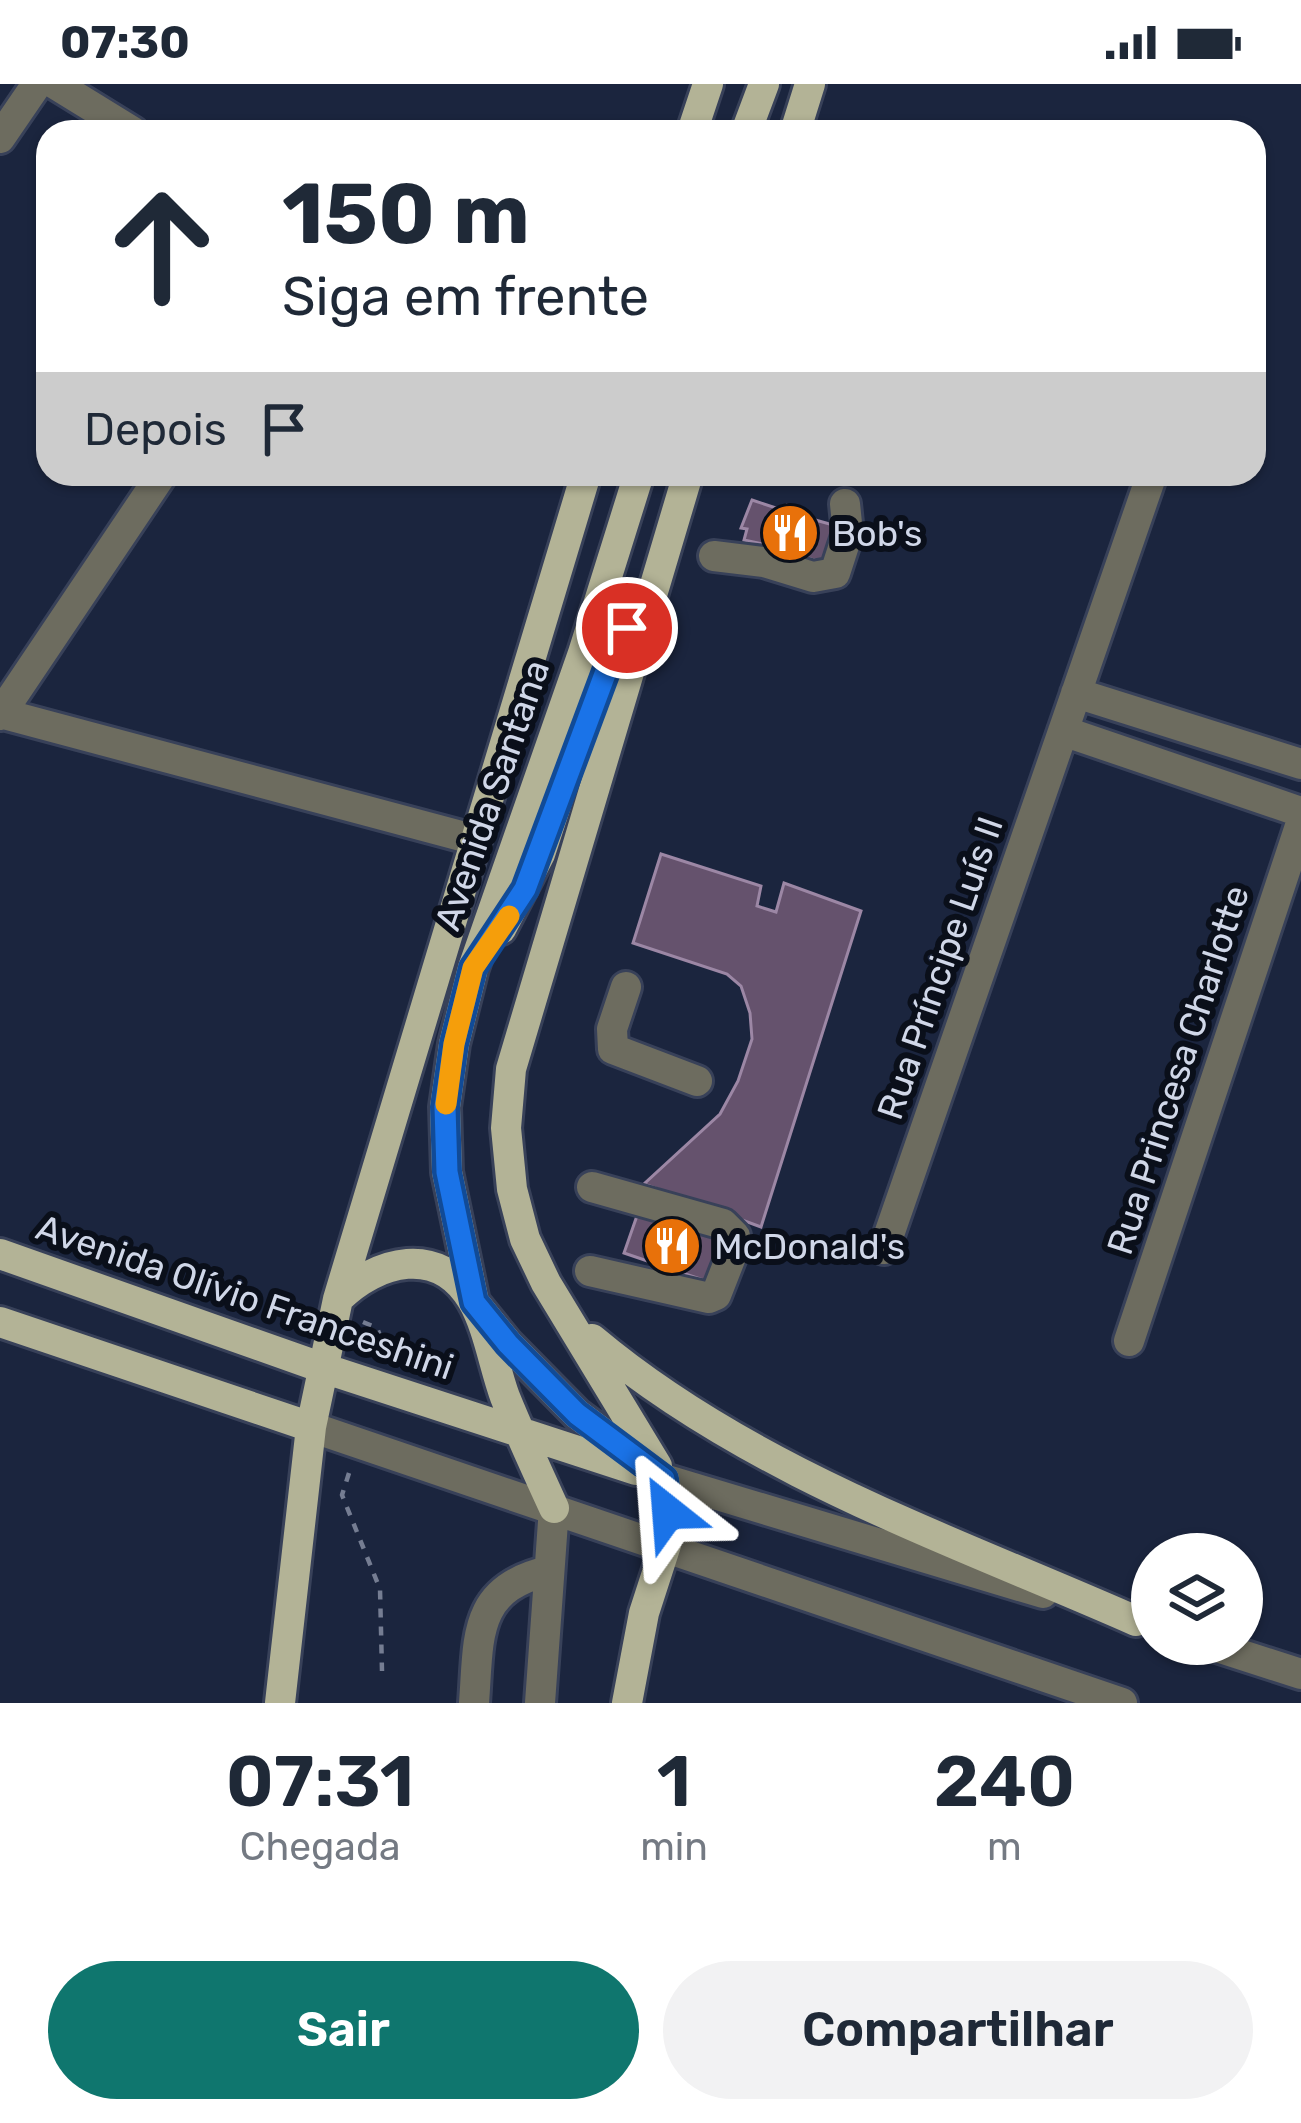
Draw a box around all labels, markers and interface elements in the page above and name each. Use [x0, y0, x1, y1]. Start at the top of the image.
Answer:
text: 07:30 [60, 16, 190, 69]
text: 150 m [282, 164, 530, 264]
icon: ahead [84, 168, 240, 324]
text: Siga em frente [282, 265, 649, 329]
icon: arrive [251, 396, 317, 462]
text: Depois [84, 403, 227, 456]
restaurant icon: Bob's [759, 502, 821, 564]
place label: Bob's [832, 512, 922, 555]
pin [576, 577, 678, 679]
icon: arrive [594, 595, 660, 661]
street label: Avenida Santana [426, 654, 558, 936]
street label: Rua Príncipe Luís II [868, 811, 1012, 1125]
street label: Rua Princesa Charlotte [1098, 880, 1258, 1260]
street label: Avenida Olívio Franceshini [31, 1205, 459, 1389]
restaurant icon: McDonald's [641, 1215, 703, 1277]
place label: McDonald's [714, 1225, 905, 1268]
position arrow [605, 1449, 731, 1575]
map controls [1131, 1533, 1263, 1665]
button: layers [1131, 1533, 1263, 1665]
text: 07:31 [226, 1739, 414, 1824]
text: 1 [657, 1739, 691, 1824]
text: 240 [934, 1739, 1075, 1824]
text: Chegada [240, 1824, 401, 1870]
text: min [640, 1824, 708, 1870]
text: m [987, 1824, 1022, 1870]
button: Sair [48, 1961, 639, 2099]
button: Compartilhar [663, 1961, 1253, 2099]

